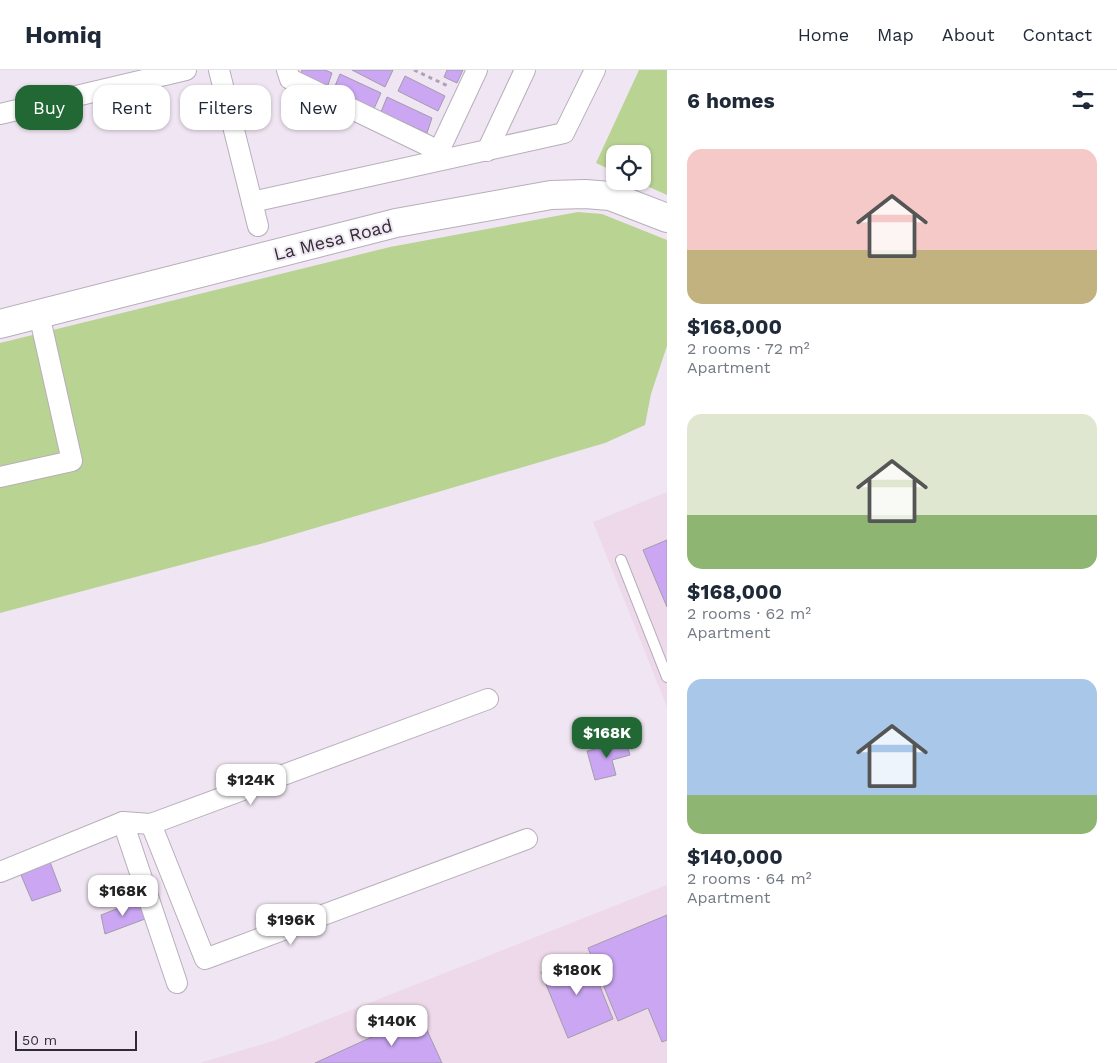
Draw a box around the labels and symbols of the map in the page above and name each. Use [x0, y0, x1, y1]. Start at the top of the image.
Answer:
street label: La Mesa Road [271, 215, 394, 264]
pin: $168K [572, 716, 642, 759]
pin: $124K [216, 764, 286, 806]
pin: $168K [88, 874, 158, 917]
pin: $196K [256, 904, 326, 946]
pin: $180K [542, 954, 612, 996]
pin: $140K [357, 1004, 427, 1047]
scale bar [15, 1028, 138, 1051]

